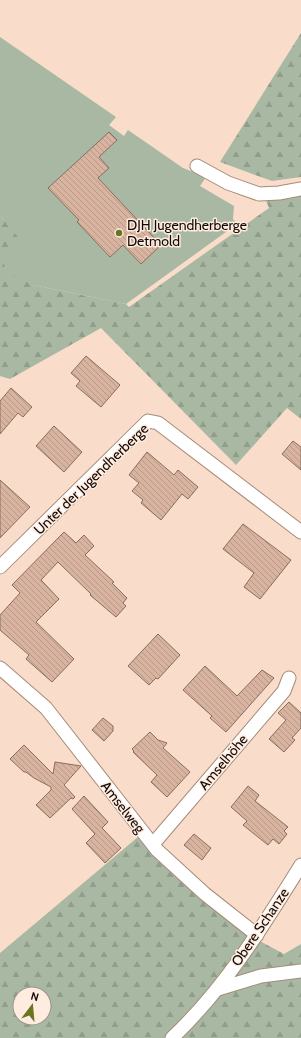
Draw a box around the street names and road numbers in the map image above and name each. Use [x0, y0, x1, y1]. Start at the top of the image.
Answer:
street label: Unter der Jugendherberge [30, 420, 152, 538]
street label: Amselhöhe [195, 730, 251, 794]
street label: Amselweg [97, 777, 150, 838]
street label: Obere Schanze [227, 884, 293, 970]

